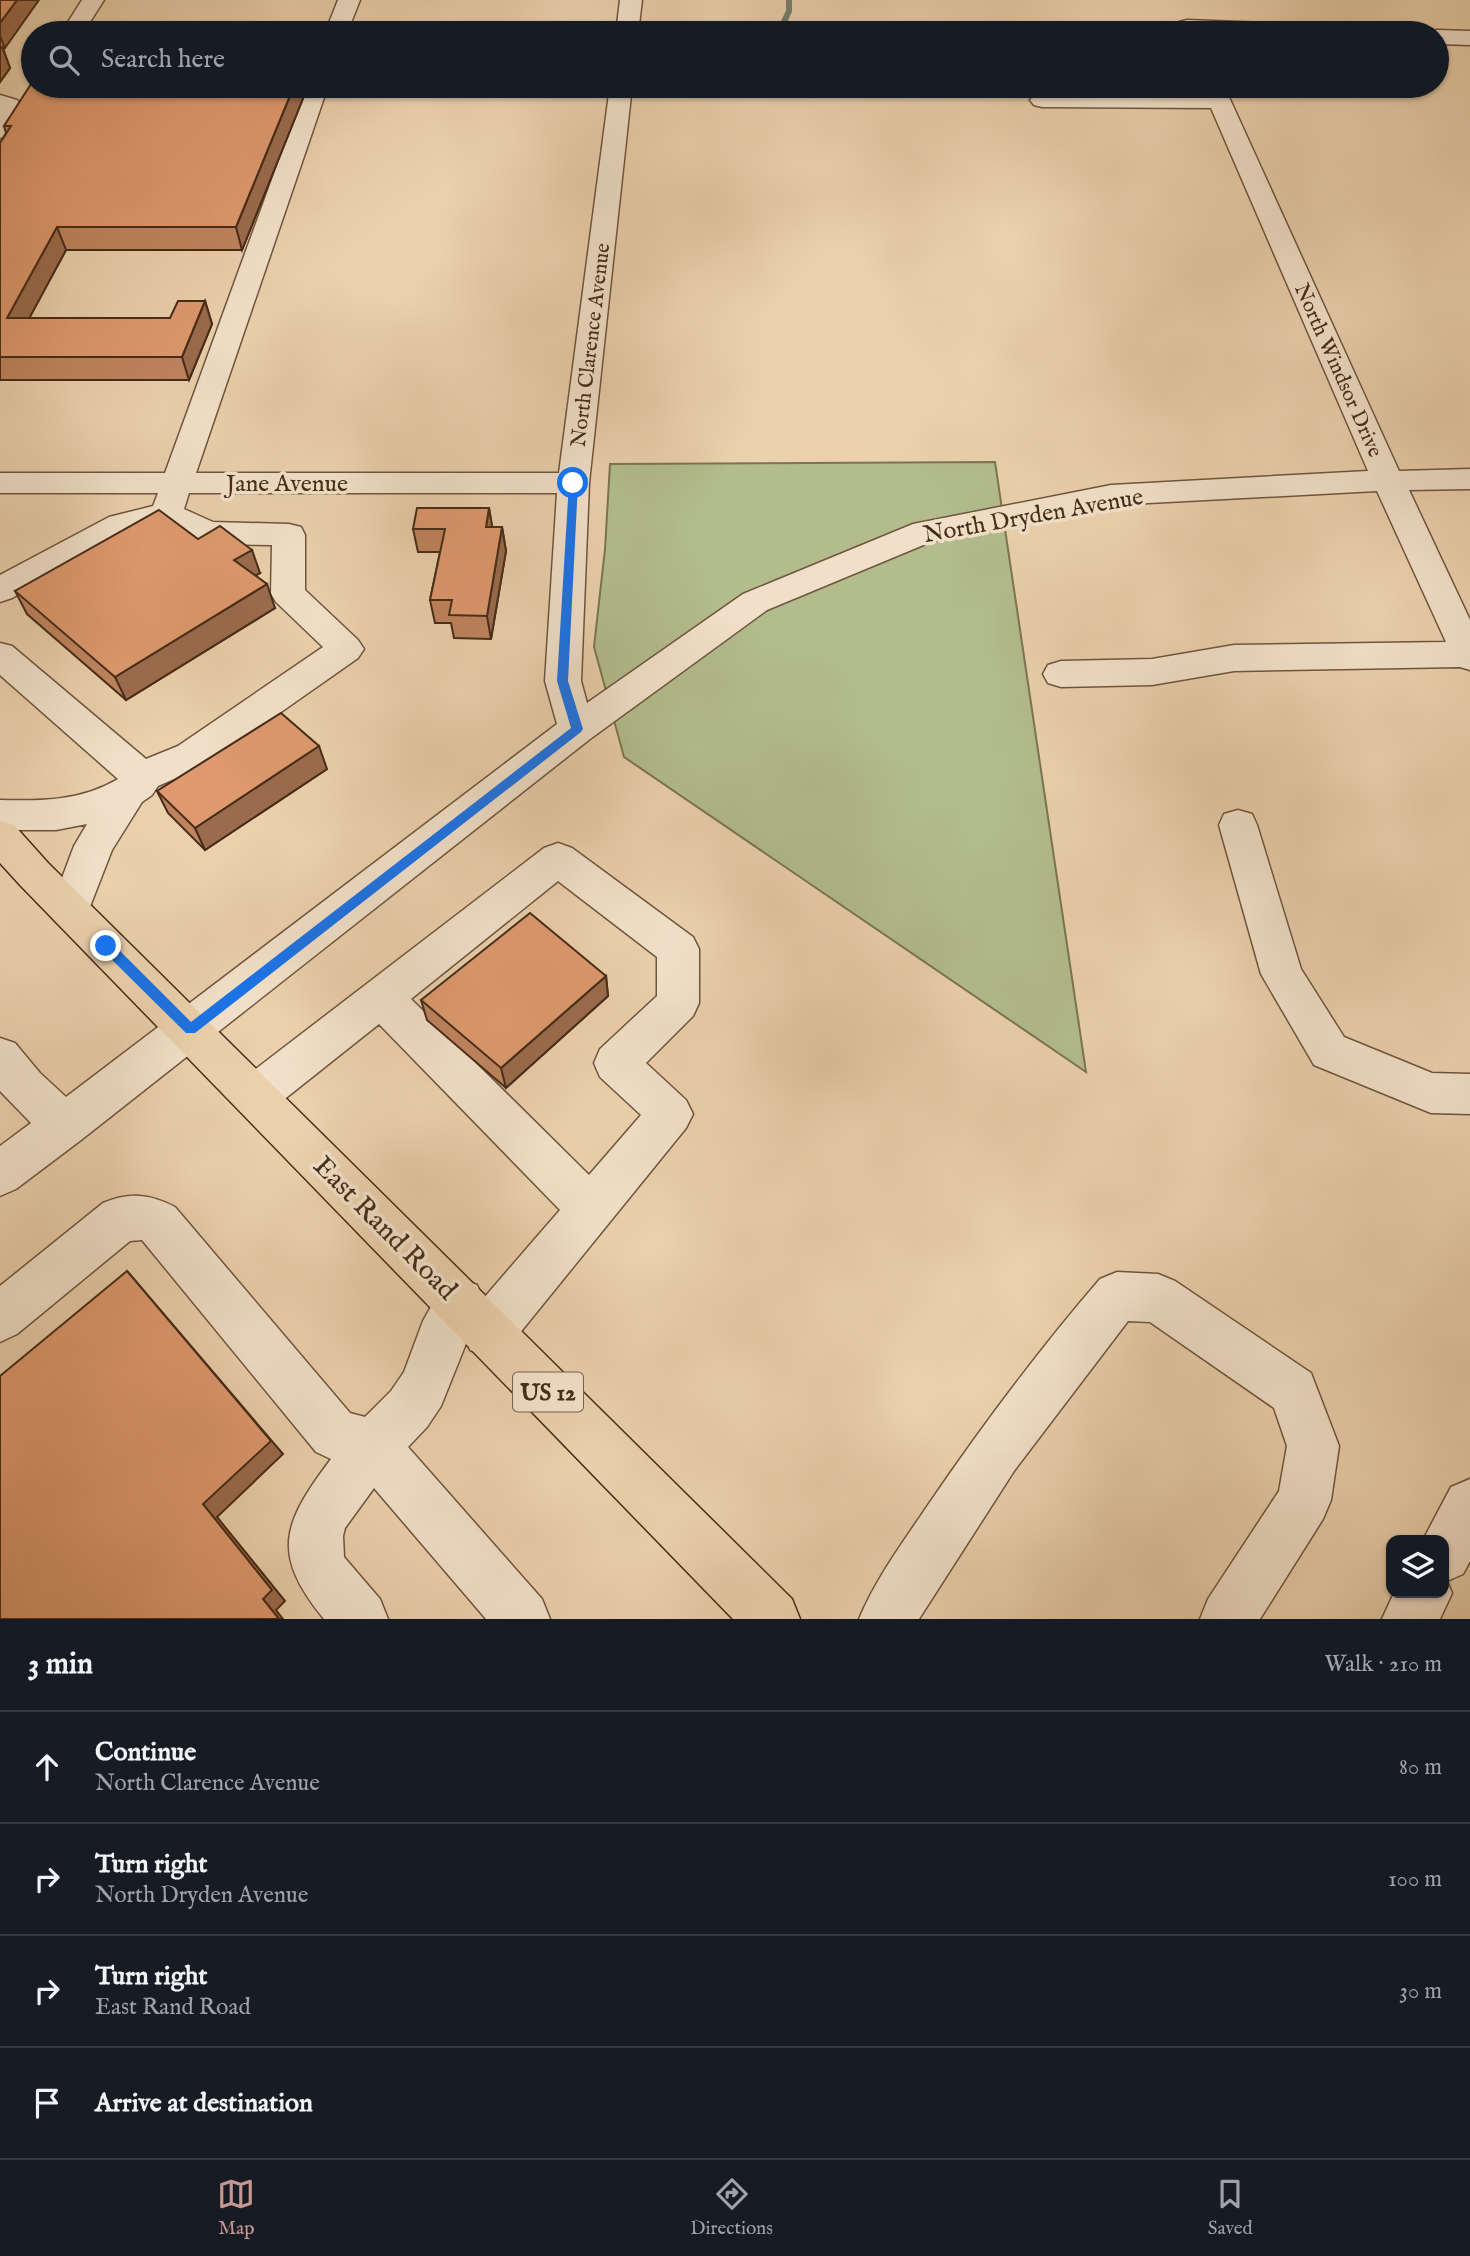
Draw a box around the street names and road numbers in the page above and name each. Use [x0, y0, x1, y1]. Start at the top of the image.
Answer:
street label: North Clarence Avenue [566, 241, 617, 449]
street label: North Windsor Drive [1287, 280, 1388, 462]
street label: Jane Avenue [223, 469, 348, 500]
street label: North Dryden Avenue [921, 482, 1146, 551]
street label: East Rand Road [305, 1149, 464, 1308]
road number: US 12 [513, 1372, 583, 1412]

